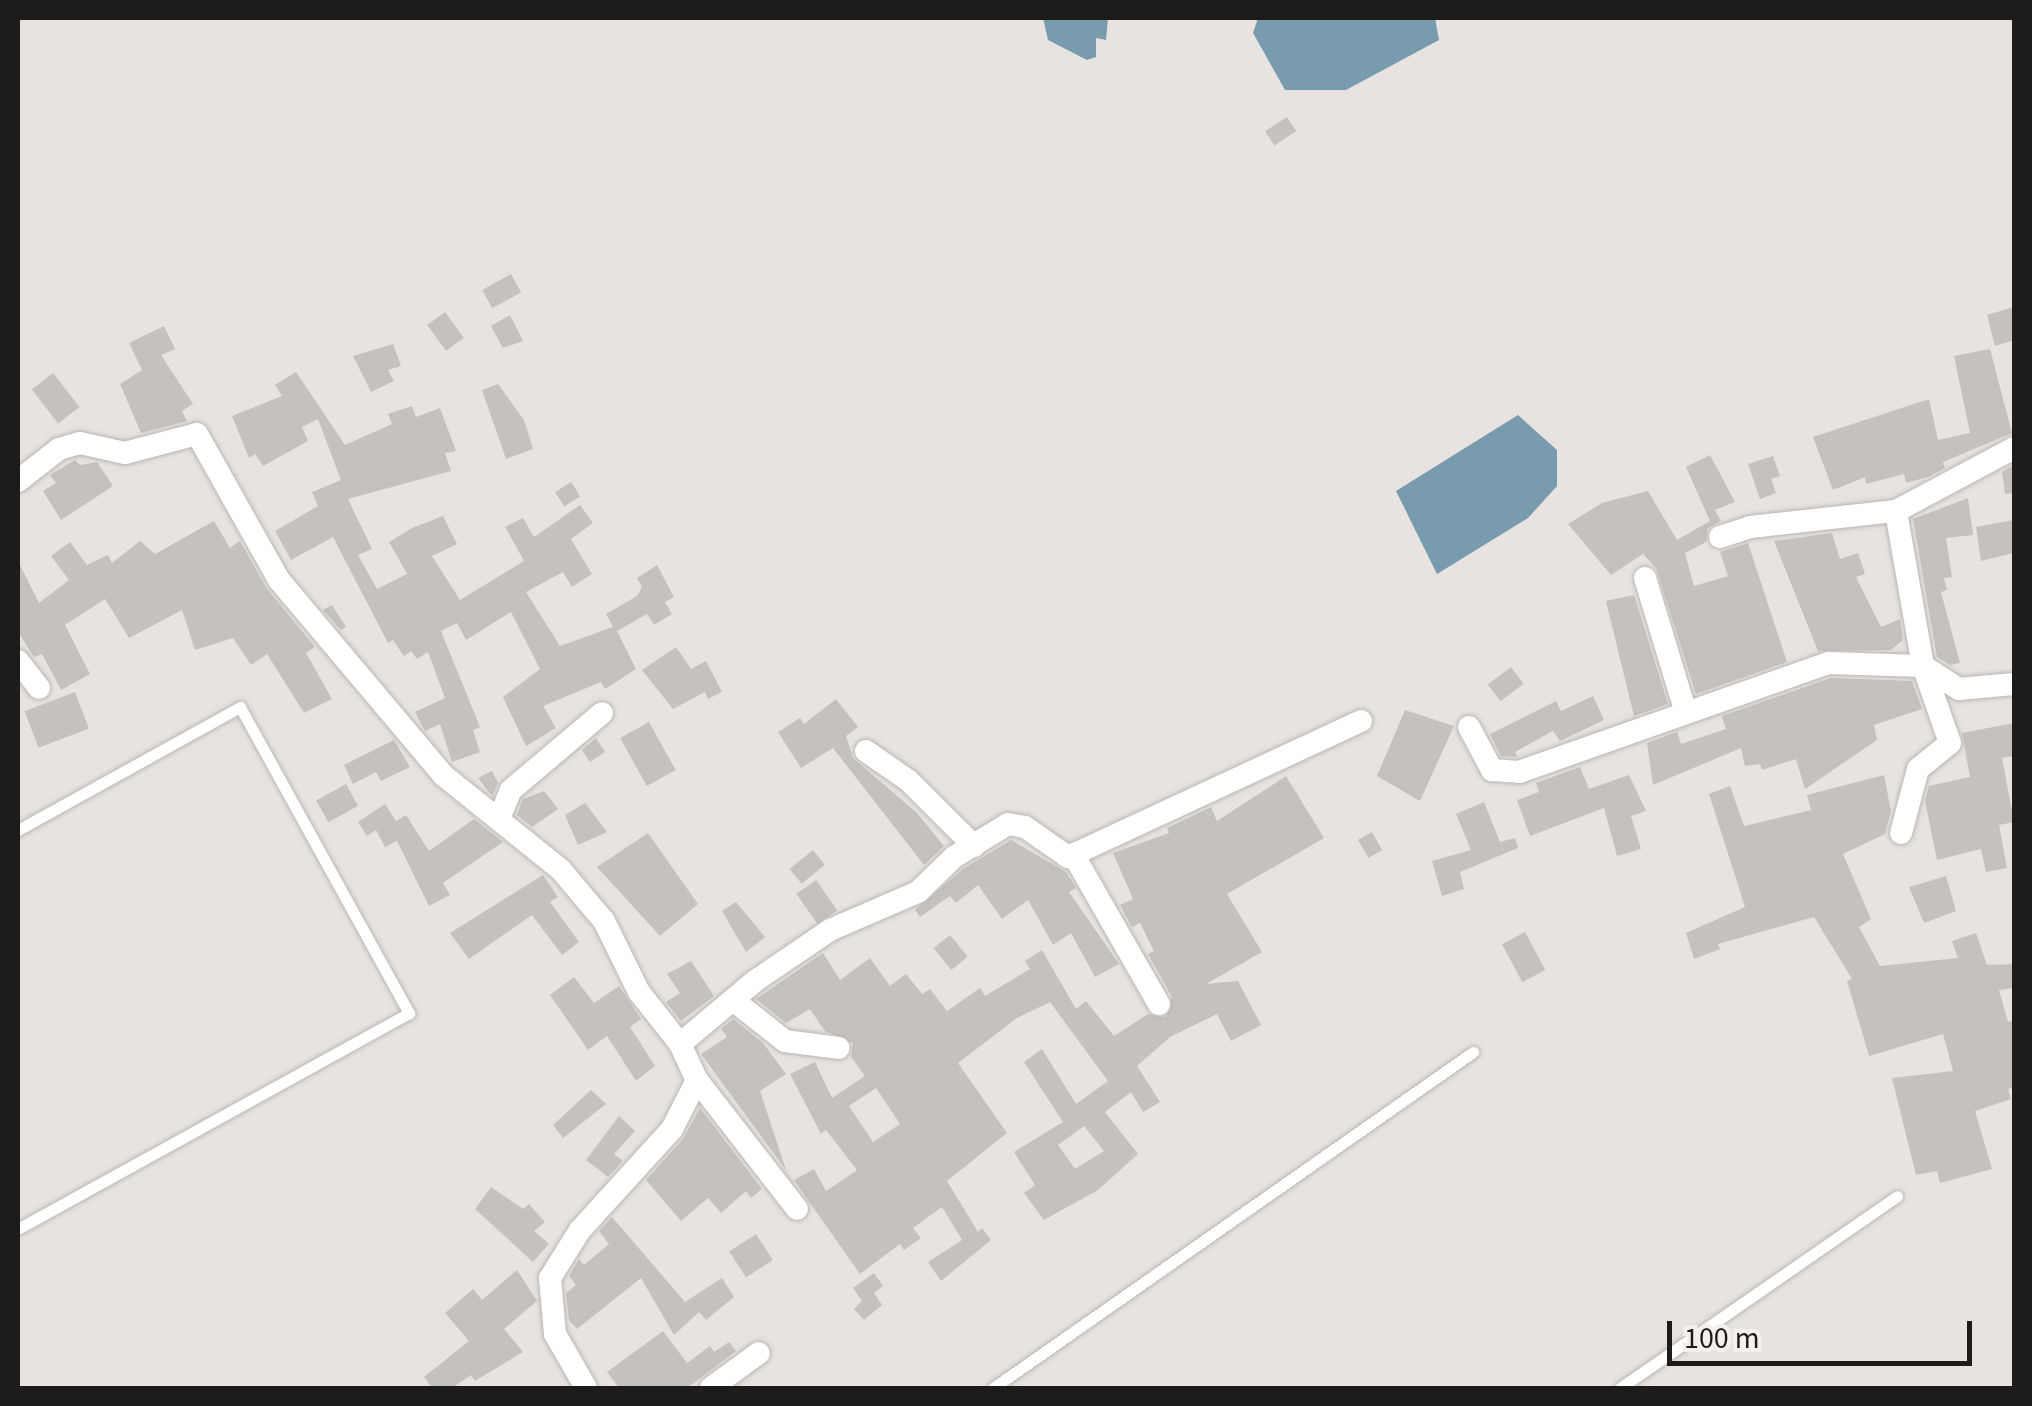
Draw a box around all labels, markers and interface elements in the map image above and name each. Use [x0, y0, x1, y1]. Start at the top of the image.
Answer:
scale bar [1672, 1301, 1977, 1363]
text: 100 m [1684, 1317, 1760, 1360]

